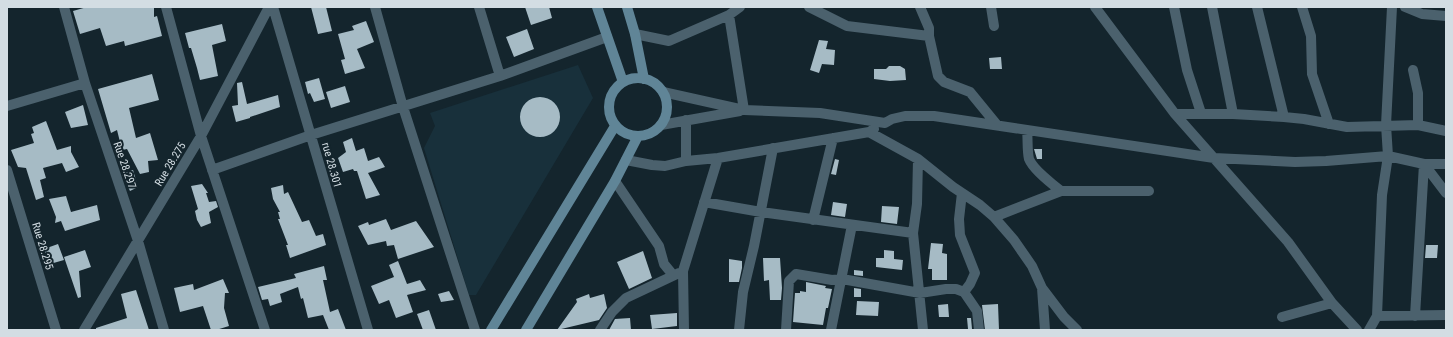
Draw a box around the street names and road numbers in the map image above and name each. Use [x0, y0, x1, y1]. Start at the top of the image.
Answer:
street label: Rue 28.297 [110, 140, 139, 190]
street label: Rue 28.275 [152, 140, 189, 189]
street label: rue 28.301 [319, 141, 344, 189]
street label: Rue 28.295 [29, 221, 56, 271]

